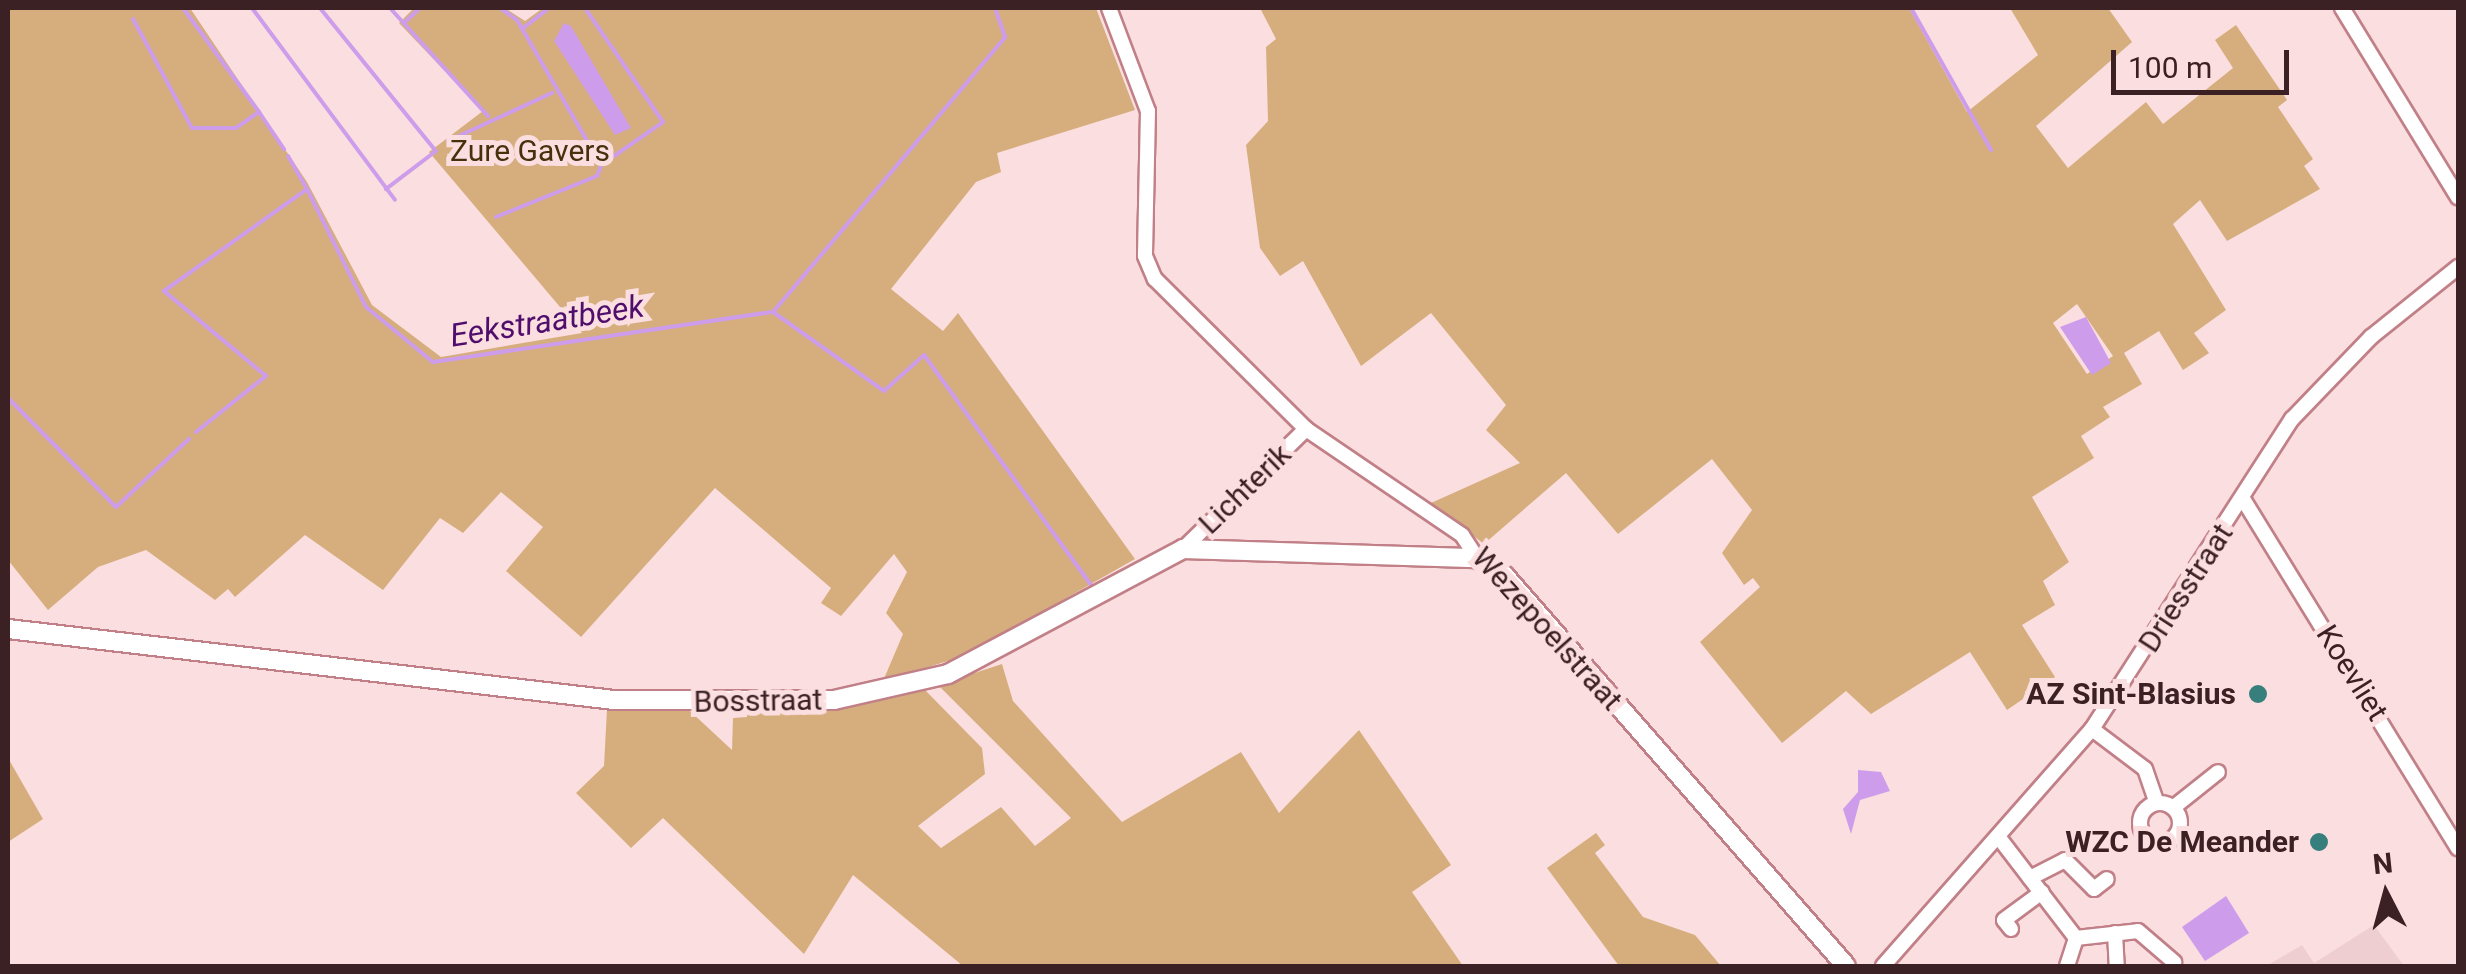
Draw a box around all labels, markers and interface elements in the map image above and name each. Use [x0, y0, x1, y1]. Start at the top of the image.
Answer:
scale bar [2116, 30, 2294, 92]
text: 100 m [2128, 50, 2212, 85]
park label: Zure Gavers [450, 133, 610, 169]
water label: Eekstraatbeek [447, 287, 647, 355]
street label: Lichterik [1191, 436, 1299, 542]
street label: Driesstraat [2131, 517, 2241, 659]
street label: Wezepoelstraat [1464, 540, 1630, 718]
street label: Koevliet [2309, 618, 2395, 728]
place label: AZ Sint-Blasius [2026, 676, 2236, 712]
marker: AZ Sint-Blasius [2245, 681, 2271, 707]
street label: Bosstraat [693, 682, 823, 720]
place label: WZC De Meander [2065, 824, 2299, 860]
marker: WZC De Meander [2308, 831, 2330, 853]
north arrow [2336, 844, 2436, 944]
text: N [2371, 846, 2394, 881]

